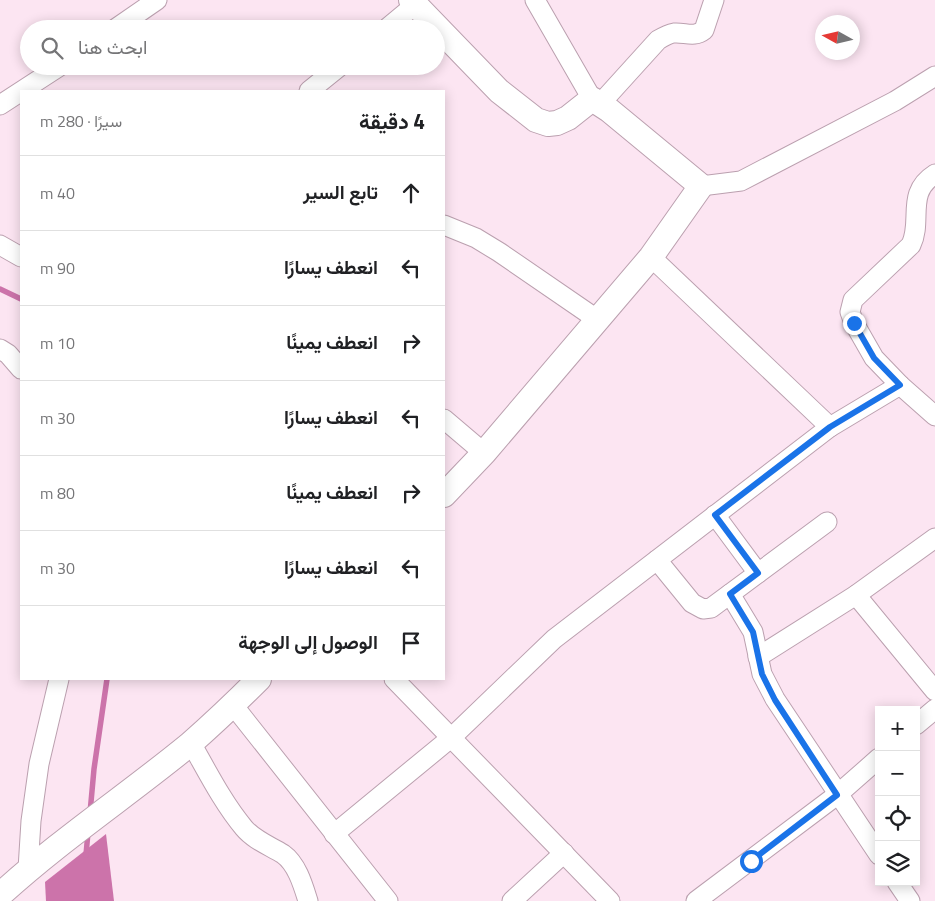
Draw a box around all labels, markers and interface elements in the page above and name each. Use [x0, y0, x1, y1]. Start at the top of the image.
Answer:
north arrow [815, 15, 860, 60]
search box [20, 20, 445, 75]
text: ابحث هنا [78, 32, 147, 61]
icon: search [38, 34, 66, 62]
text: 4 دقيقة [359, 105, 425, 137]
text: سيرًا · 280 m [40, 109, 122, 133]
text: تابع السير [303, 177, 378, 206]
icon: ahead [397, 179, 425, 207]
text: 40 m [40, 181, 75, 205]
text: انعطف يسارًا [284, 252, 378, 281]
icon: left [397, 254, 425, 282]
text: 90 m [40, 256, 75, 280]
route end [843, 312, 866, 335]
text: انعطف يمينًا [286, 327, 378, 356]
icon: right [397, 329, 425, 357]
text: 10 m [40, 331, 75, 355]
text: انعطف يسارًا [284, 402, 378, 431]
icon: left [397, 404, 425, 432]
text: 30 m [40, 406, 75, 430]
text: انعطف يمينًا [286, 477, 378, 506]
icon: right [397, 479, 425, 507]
text: 80 m [40, 481, 75, 505]
text: انعطف يسارًا [284, 552, 378, 581]
icon: left [397, 554, 425, 582]
text: 30 m [40, 556, 75, 580]
text: الوصول إلى الوجهة [238, 627, 378, 656]
icon: arrive [397, 629, 425, 657]
map controls [875, 706, 920, 886]
button: + [875, 706, 920, 751]
button: − [875, 751, 920, 796]
button: locate [875, 796, 920, 841]
button: layers [875, 841, 920, 886]
route start [740, 850, 763, 873]

